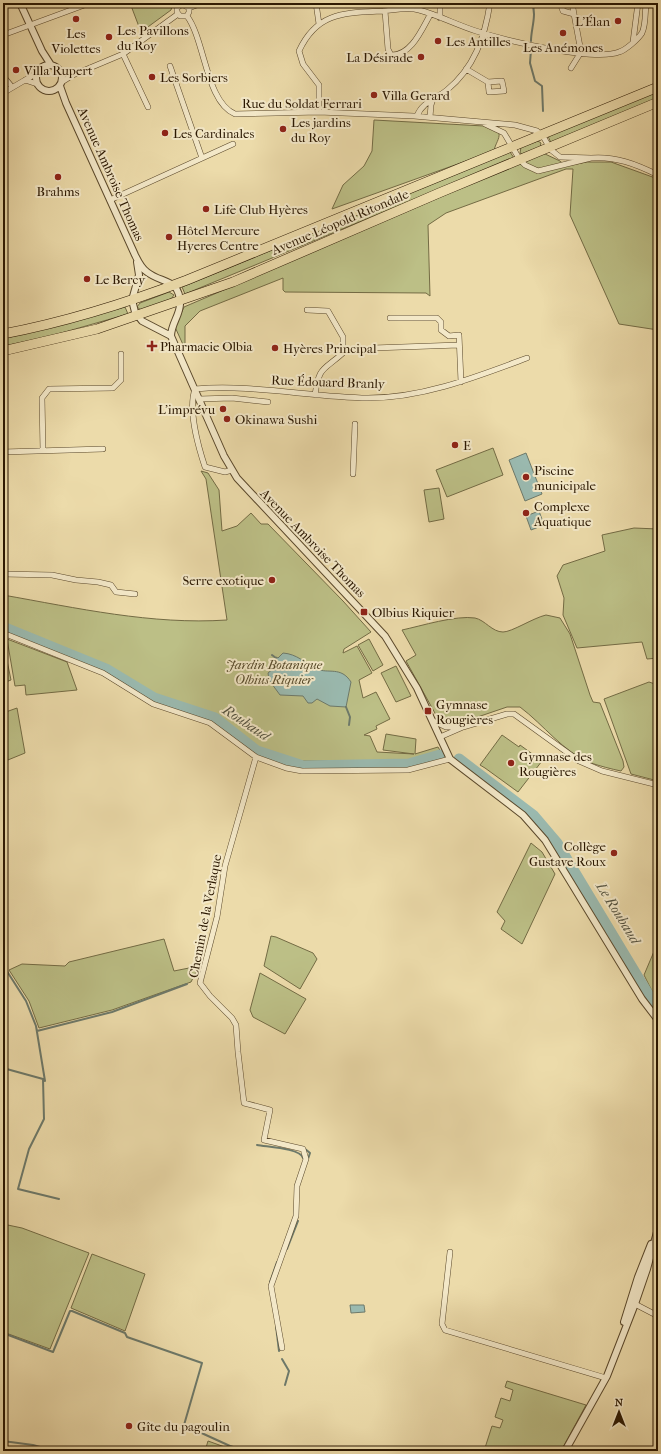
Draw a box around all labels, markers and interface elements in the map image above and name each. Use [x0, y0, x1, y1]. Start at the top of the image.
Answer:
marker: Les Violettes [71, 14, 81, 24]
place label: L'Élan [575, 14, 610, 29]
marker: L'Élan [613, 16, 623, 26]
place label: Les Pavillons du Roy [117, 23, 189, 53]
place label: Les Violettes [50, 26, 101, 56]
marker: Les Anémones [558, 28, 568, 38]
marker: Les Pavillons du Roy [104, 32, 114, 42]
place label: Les Antilles [446, 34, 511, 49]
marker: Les Antilles [433, 36, 443, 46]
place label: Les Anémones [523, 40, 603, 55]
place label: La Désirade [346, 50, 414, 65]
marker: La Désirade [416, 52, 426, 62]
place label: Villa Rupert [23, 63, 93, 78]
marker: Villa Rupert [11, 65, 21, 75]
place label: Les Sorbiers [160, 70, 228, 85]
marker: Les Sorbiers [147, 72, 157, 82]
place label: Villa Gerard [381, 88, 451, 103]
marker: Villa Gerard [369, 90, 379, 100]
street label: Rue du Soldat Ferrari [242, 96, 362, 111]
street label: Avenue Ambroise Thomas [74, 104, 147, 243]
place label: Les jardins du Roy [291, 115, 351, 145]
marker: Les jardins du Roy [278, 124, 288, 134]
place label: Les Cardinales [173, 126, 254, 141]
marker: Les Cardinales [160, 128, 170, 138]
marker: Brahms [53, 172, 63, 182]
place label: Brahms [37, 184, 80, 199]
street label: Avenue Léopold Ritondale [268, 186, 411, 258]
place label: Life Club Hyères [214, 202, 308, 217]
marker: Life Club Hyères [201, 204, 211, 214]
place label: Hôtel Mercure Hyeres Centre [177, 223, 260, 253]
marker: Hôtel Mercure Hyeres Centre [164, 232, 174, 242]
place label: Le Bercy [95, 272, 146, 287]
marker: Le Bercy [82, 274, 92, 284]
place label: Pharmacie Olbia [160, 339, 254, 354]
marker: Pharmacie Olbia [147, 341, 157, 351]
place label: Hyères Principal [283, 341, 377, 356]
marker: Hyères Principal [270, 343, 280, 353]
street label: Rue Édouard Branly [271, 373, 386, 392]
place label: L'imprévu [158, 402, 216, 417]
marker: L'imprévu [218, 404, 228, 414]
place label: Okinawa Sushi [235, 412, 317, 427]
marker: Okinawa Sushi [222, 414, 232, 424]
place label: E [463, 438, 471, 453]
marker: E [450, 440, 460, 450]
place label: Piscine municipale [534, 463, 596, 493]
marker: Piscine municipale [521, 472, 531, 482]
street label: Avenue Ambroise Thomas [257, 485, 369, 600]
place label: Complexe Aquatique [533, 499, 592, 529]
marker: Complexe Aquatique [521, 508, 531, 518]
place label: Serre exotique [182, 573, 265, 588]
marker: Serre exotique [267, 575, 277, 585]
place label: Olbius Riquier [372, 605, 455, 620]
marker: Olbius Riquier [359, 607, 369, 617]
park label: Jardin Botanique Olbius Riquier [226, 657, 323, 687]
place label: Gymnase Rougières [436, 697, 493, 727]
water label: Roubaud [219, 701, 274, 746]
marker: Gymnase Rougières [423, 706, 433, 716]
place label: Gymnase des Rougières [519, 749, 592, 779]
marker: Gymnase des Rougières [506, 758, 516, 768]
place label: Collège Gustave Roux [529, 839, 607, 869]
marker: Collège Gustave Roux [609, 848, 619, 858]
street label: Chemin de la Verlaque [186, 852, 224, 979]
water label: Le Roubaud [592, 878, 645, 949]
north arrow [599, 1392, 639, 1432]
text: N [615, 1396, 624, 1409]
place label: Gîte du pagoulin [137, 1419, 230, 1434]
marker: Gîte du pagoulin [124, 1421, 134, 1431]

